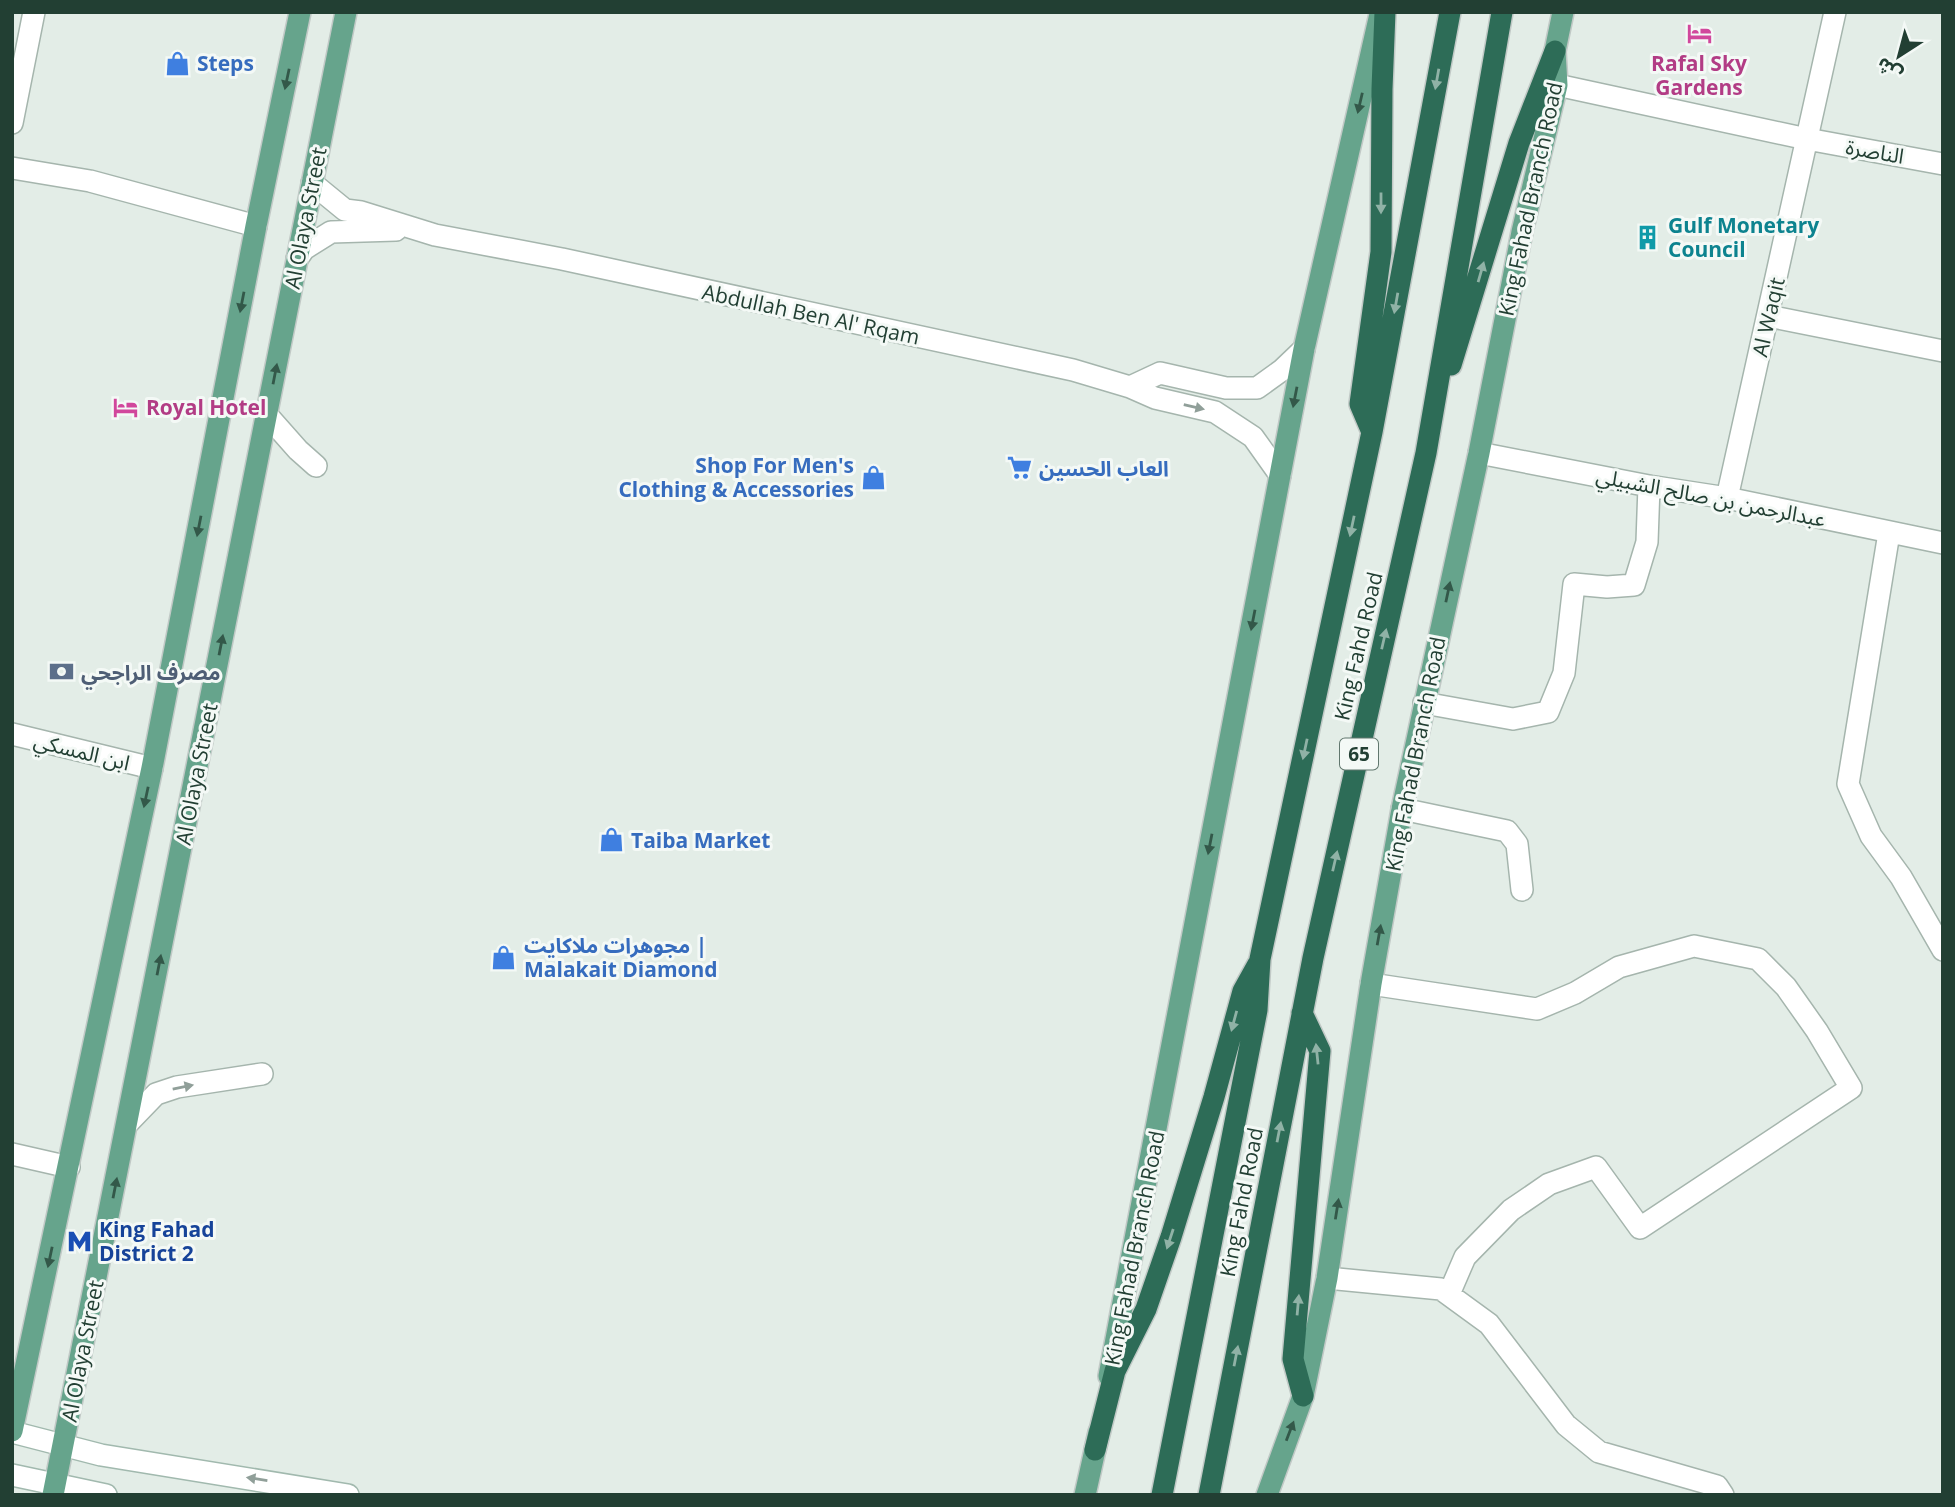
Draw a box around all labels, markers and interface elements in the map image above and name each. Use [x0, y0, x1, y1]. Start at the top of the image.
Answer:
hotel icon: Rafal Sky Gardens [1685, 20, 1713, 48]
north arrow [1864, 21, 1934, 91]
shop icon: Steps [163, 49, 191, 77]
place label: Steps [197, 49, 254, 77]
place label: Rafal Sky Gardens [1651, 49, 1747, 101]
text: ش [1871, 52, 1907, 88]
one-way arrow [281, 68, 292, 90]
one-way arrow [1431, 68, 1442, 90]
street label: King Fahad Branch Road [1492, 79, 1568, 319]
one-way arrow [1354, 92, 1365, 114]
street label: الناصرة [1844, 132, 1906, 170]
street label: Al Olaya Street [278, 145, 332, 291]
one-way arrow [1375, 192, 1387, 214]
place label: Gulf Monetary Council [1668, 211, 1819, 263]
building icon: Gulf Monetary Council [1634, 223, 1662, 251]
one-way arrow [1476, 261, 1486, 282]
street label: Al Waqit [1745, 275, 1791, 359]
street label: Abdullah Ben Al' Rqam [700, 277, 922, 351]
one-way arrow [236, 291, 247, 313]
one-way arrow [1390, 292, 1401, 314]
one-way arrow [269, 363, 280, 385]
one-way arrow [1289, 386, 1300, 408]
hotel icon: Royal Hotel [112, 393, 140, 421]
place label: Royal Hotel [146, 393, 266, 421]
one-way arrow [1184, 402, 1206, 413]
place label: Shop For Men's Clothing & Accessories [618, 451, 854, 503]
supermarket icon: العاب الحسين [1005, 454, 1033, 482]
place label: العاب الحسين [1039, 454, 1169, 482]
street label: عبدالرحمن بن صالح الشبيلي [1593, 461, 1828, 536]
shop icon: Shop For Men's Clothing & Accessories [860, 463, 888, 491]
one-way arrow [193, 515, 204, 537]
one-way arrow [1346, 515, 1357, 537]
street label: King Fahd Road [1327, 569, 1389, 723]
one-way arrow [1443, 581, 1454, 603]
one-way arrow [1247, 609, 1258, 631]
one-way arrow [1379, 628, 1390, 650]
one-way arrow [216, 634, 227, 656]
street label: King Fahad Branch Road [1379, 634, 1451, 874]
bank icon: مصرف الراجحي [47, 658, 75, 686]
place label: مصرف الراجحي [81, 658, 220, 690]
street label: Al Olaya Street [169, 701, 223, 847]
street label: ابن المسكي [30, 726, 133, 779]
one-way arrow [1299, 738, 1310, 760]
road number: 65 [1340, 738, 1378, 769]
one-way arrow [141, 786, 152, 808]
shop icon: Taiba Market [597, 826, 625, 854]
place label: Taiba Market [631, 826, 770, 854]
one-way arrow [1205, 833, 1216, 855]
one-way arrow [1329, 850, 1340, 872]
one-way arrow [1374, 924, 1385, 946]
place label: مجوهرات ملاكايت | Malakait Diamond [524, 931, 718, 983]
shop icon: مجوهرات ملاكايت | Malakait Diamond [490, 943, 518, 971]
one-way arrow [153, 954, 164, 976]
one-way arrow [1229, 1011, 1239, 1032]
one-way arrow [1312, 1043, 1323, 1065]
one-way arrow [172, 1081, 194, 1092]
one-way arrow [1274, 1121, 1285, 1143]
street label: King Fahd Road [1213, 1125, 1269, 1279]
street label: King Fahad Branch Road [1098, 1128, 1170, 1368]
one-way arrow [109, 1177, 120, 1199]
one-way arrow [1332, 1198, 1343, 1220]
place label: King Fahad District 2 [99, 1215, 214, 1267]
metro station icon: King Fahad District 2 [65, 1227, 93, 1255]
one-way arrow [1164, 1229, 1175, 1250]
one-way arrow [44, 1246, 55, 1268]
street label: Al Olaya Street [55, 1278, 109, 1424]
one-way arrow [1292, 1293, 1303, 1315]
one-way arrow [1231, 1345, 1242, 1367]
one-way arrow [1284, 1420, 1295, 1441]
one-way arrow [246, 1473, 268, 1484]

